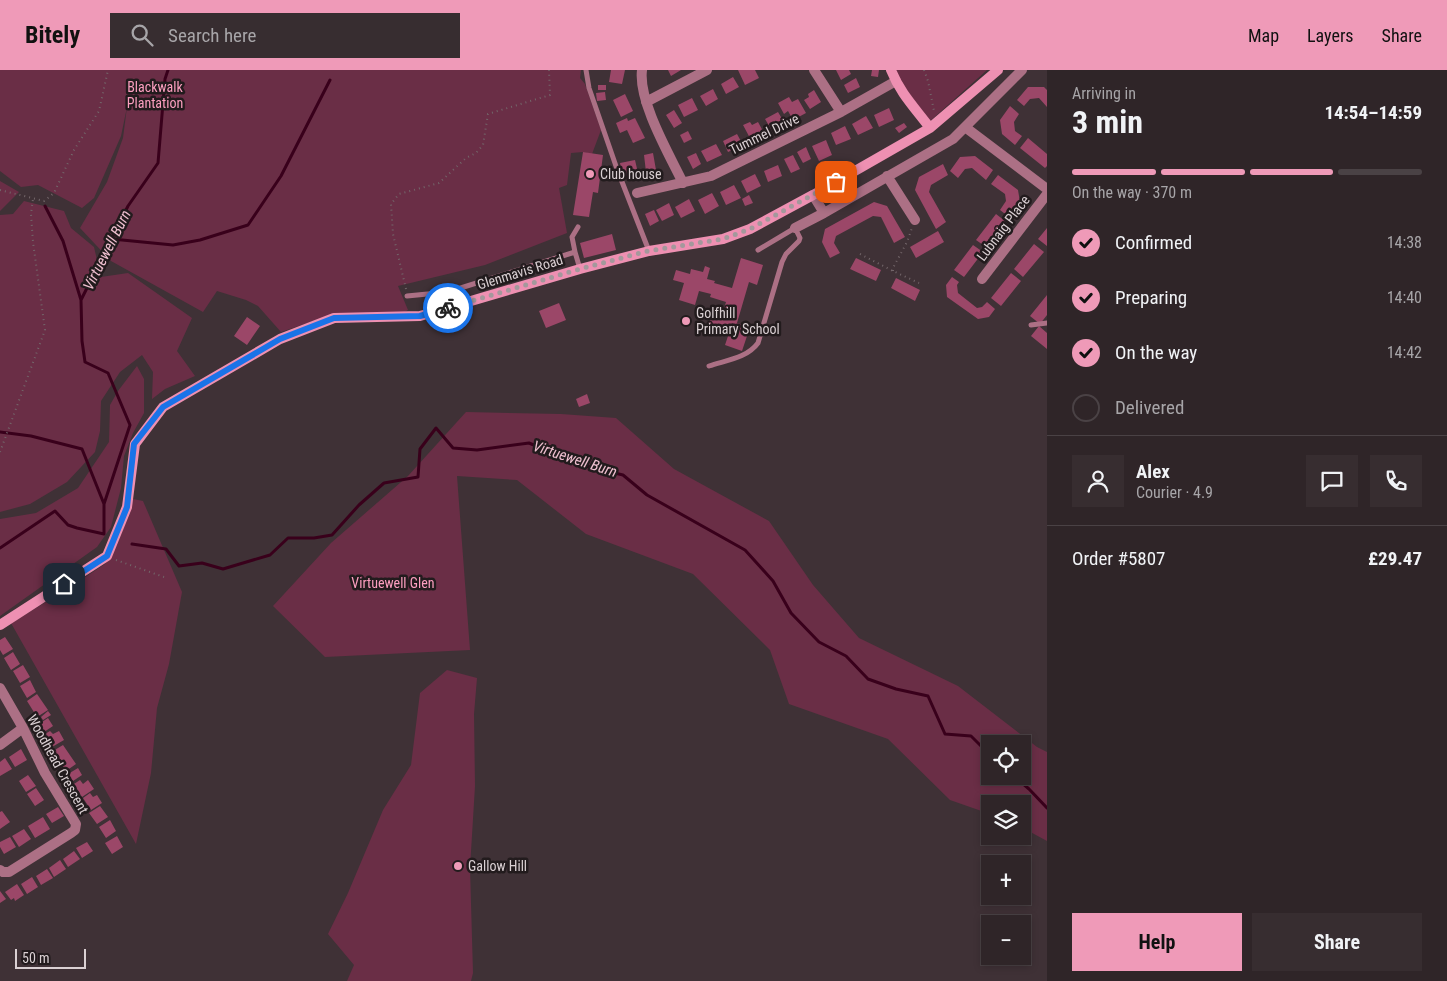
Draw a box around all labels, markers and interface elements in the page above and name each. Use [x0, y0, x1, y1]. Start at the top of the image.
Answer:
search box [110, 13, 460, 58]
text: Bitely [25, 21, 80, 49]
icon: search [128, 21, 156, 49]
text: Search here [168, 24, 256, 47]
text: Map [1248, 25, 1279, 46]
text: Layers [1307, 25, 1354, 46]
text: Share [1382, 25, 1422, 46]
park label: Blackwalk Plantation [127, 79, 184, 111]
text: Arriving in [1072, 84, 1136, 103]
text: 14:54–14:59 [1324, 101, 1422, 124]
text: 3 min [1072, 103, 1143, 141]
street label: Tummel Drive [727, 110, 802, 158]
pin [815, 161, 857, 203]
place label: Club house [600, 166, 662, 182]
marker: Club house [584, 168, 596, 180]
icon: bag [822, 168, 850, 196]
text: On the way · 370 m [1072, 183, 1192, 202]
street label: Lubnaig Place [973, 192, 1033, 264]
water label: Virtuewell Burn [79, 207, 135, 293]
icon: check [1072, 229, 1100, 257]
text: Confirmed [1115, 231, 1192, 254]
text: 14:38 [1387, 233, 1422, 252]
street label: Glenmavis Road [475, 251, 565, 293]
courier [423, 283, 473, 333]
icon: check [1072, 284, 1100, 312]
text: Preparing [1115, 286, 1187, 309]
text: 14:40 [1387, 288, 1422, 307]
icon: bike [434, 294, 462, 322]
place label: Golfhill Primary School [696, 305, 780, 337]
marker: Golfhill Primary School [680, 315, 692, 327]
icon: check [1072, 339, 1100, 367]
text: On the way [1115, 341, 1197, 364]
text: 14:42 [1387, 343, 1422, 362]
text: Delivered [1115, 396, 1184, 419]
water label: Virtuewell Burn [531, 437, 619, 481]
button: person [1072, 455, 1124, 507]
button: chat [1306, 455, 1358, 507]
button: phone [1370, 455, 1422, 507]
text: Alex [1136, 460, 1170, 483]
text: Courier · 4.9 [1136, 483, 1213, 502]
text: Order #5807 [1072, 547, 1165, 570]
text: £29.47 [1368, 547, 1422, 570]
pin [43, 563, 85, 605]
icon: home [50, 570, 78, 598]
park label: Virtuewell Glen [351, 575, 435, 591]
street label: Woodhead Crescent [24, 712, 92, 816]
map controls [981, 735, 1031, 965]
button: locate [981, 735, 1031, 785]
button: layers [981, 795, 1031, 845]
button: + [981, 855, 1031, 905]
place label: Gallow Hill [468, 858, 527, 874]
marker: Gallow Hill [452, 860, 464, 872]
button: Help [1072, 913, 1242, 971]
button: Share [1252, 913, 1422, 971]
button: − [981, 915, 1031, 965]
scale bar [15, 946, 86, 969]
text: 50 m [22, 950, 50, 966]

